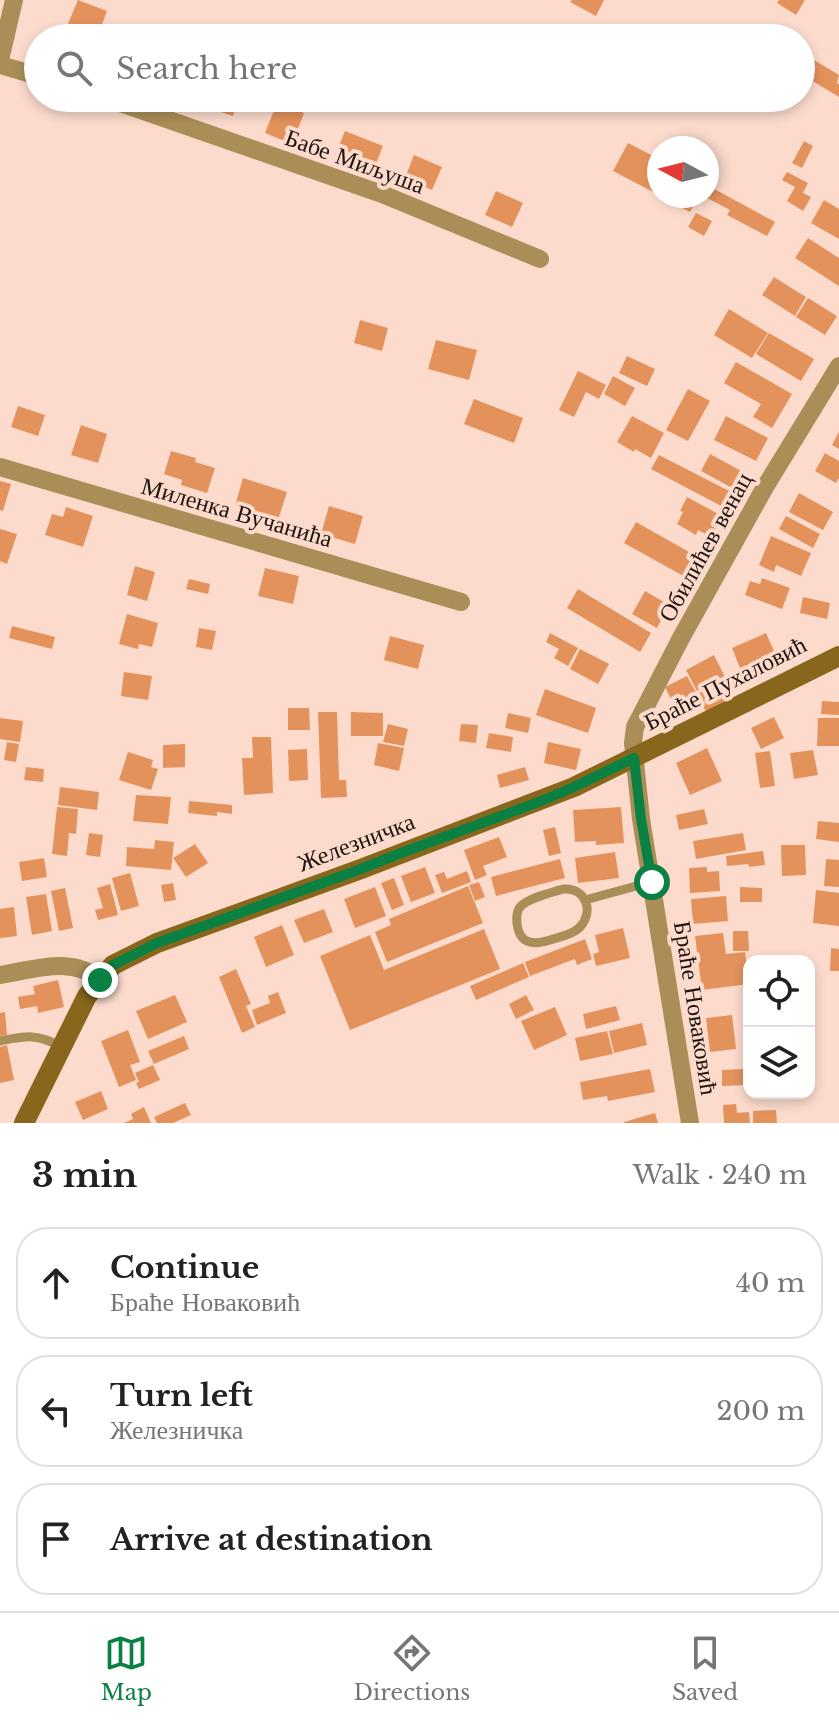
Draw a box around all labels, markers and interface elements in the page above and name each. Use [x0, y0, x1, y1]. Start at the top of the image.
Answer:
search box [24, 24, 815, 112]
icon: search [52, 46, 96, 90]
text: Search here [116, 50, 297, 87]
street label: Бабе Миљуша [281, 122, 429, 200]
north arrow [647, 136, 719, 208]
street label: Обилићев венац [652, 467, 758, 627]
street label: Миленка Вучанића [138, 471, 336, 553]
street label: Браће Пухаловић [639, 630, 811, 736]
street label: Железничка [293, 806, 419, 878]
route start [634, 864, 670, 900]
street label: Браће Новаковић [668, 919, 724, 1097]
map controls [743, 955, 815, 1099]
button: locate [743, 955, 815, 1027]
route end [82, 962, 118, 998]
button: layers [743, 1027, 815, 1099]
text: 3 min [32, 1154, 137, 1196]
text: Walk · 240 m [633, 1159, 807, 1191]
text: Continue [110, 1249, 259, 1286]
icon: ahead [34, 1261, 78, 1305]
text: 40 m [736, 1267, 805, 1299]
text: Браће Новаковић [110, 1286, 300, 1318]
text: Turn left [110, 1377, 253, 1414]
icon: left [34, 1389, 78, 1433]
text: 200 m [716, 1395, 805, 1427]
text: Железничка [110, 1414, 243, 1446]
icon: arrive [34, 1517, 78, 1561]
text: Arrive at destination [110, 1521, 433, 1558]
tab: Map [101, 1631, 152, 1706]
tab: Directions [353, 1631, 470, 1706]
tab: Saved [672, 1631, 738, 1706]

